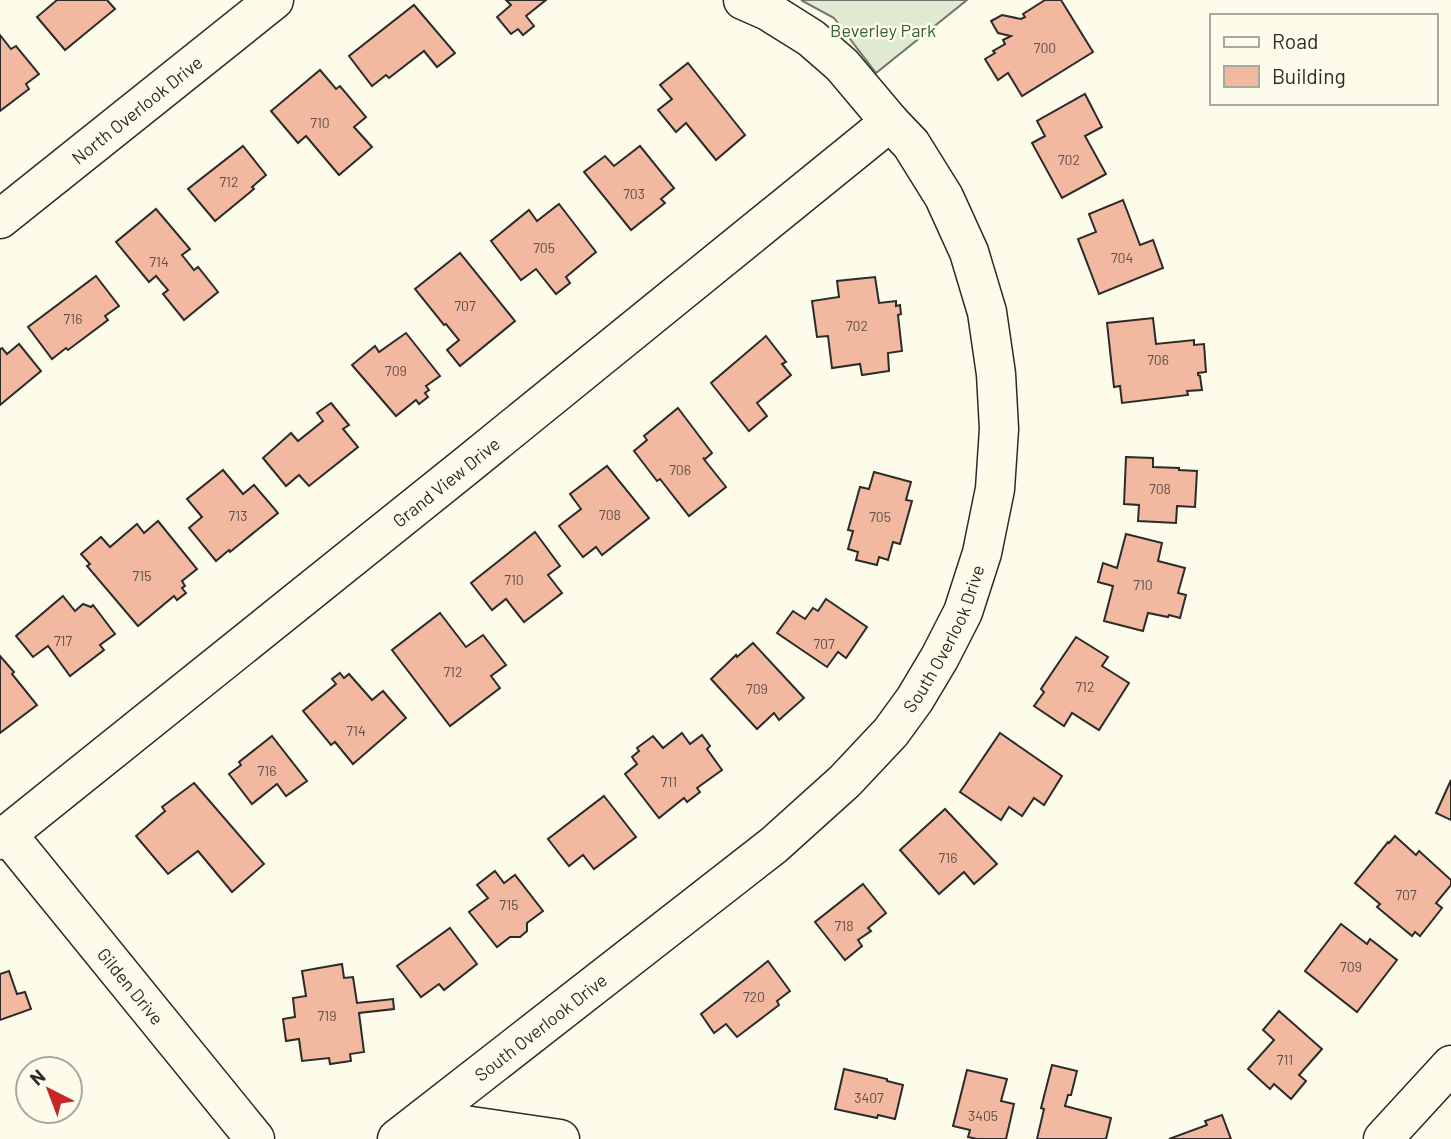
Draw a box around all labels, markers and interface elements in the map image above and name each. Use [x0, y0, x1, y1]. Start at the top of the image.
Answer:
legend [1210, 14, 1437, 105]
park label: Beverley Park [830, 19, 936, 41]
text: Road [1272, 28, 1318, 53]
house number: 700 [1034, 39, 1056, 56]
street label: North Overlook Drive [67, 51, 206, 169]
text: Building [1272, 63, 1346, 88]
house number: 710 [310, 114, 330, 131]
house number: 702 [1058, 151, 1080, 168]
house number: 712 [219, 173, 239, 190]
house number: 703 [623, 185, 645, 202]
house number: 705 [533, 239, 555, 256]
house number: 704 [1111, 249, 1133, 266]
house number: 714 [149, 253, 169, 270]
house number: 707 [454, 297, 476, 314]
house number: 716 [64, 310, 82, 327]
house number: 702 [846, 317, 868, 334]
house number: 706 [1147, 351, 1169, 368]
house number: 709 [385, 362, 407, 379]
street label: Grand View Drive [388, 432, 504, 532]
house number: 706 [669, 461, 691, 478]
house number: 708 [1149, 480, 1171, 497]
house number: 708 [599, 506, 621, 523]
house number: 713 [229, 507, 247, 524]
house number: 705 [869, 508, 891, 525]
street label: South Overlook Drive [898, 562, 988, 717]
house number: 715 [133, 567, 151, 584]
house number: 710 [504, 571, 524, 588]
house number: 710 [1133, 576, 1153, 593]
house number: 717 [54, 632, 72, 649]
house number: 707 [813, 635, 835, 652]
house number: 712 [443, 663, 463, 680]
house number: 712 [1075, 678, 1095, 695]
house number: 709 [746, 680, 768, 697]
house number: 714 [346, 722, 366, 739]
house number: 716 [258, 762, 276, 779]
house number: 711 [661, 773, 677, 790]
house number: 716 [939, 849, 957, 866]
house number: 707 [1395, 886, 1417, 903]
house number: 715 [500, 896, 518, 913]
house number: 718 [835, 917, 853, 934]
street label: Gilden Drive [93, 943, 168, 1029]
house number: 709 [1340, 958, 1362, 975]
street label: South Overlook Drive [470, 969, 611, 1086]
house number: 720 [743, 988, 765, 1005]
house number: 719 [318, 1007, 336, 1024]
house number: 711 [1277, 1051, 1293, 1068]
north arrow [14, 1055, 84, 1125]
text: N [25, 1064, 50, 1090]
house number: 3407 [854, 1089, 884, 1106]
house number: 3405 [968, 1107, 998, 1124]

